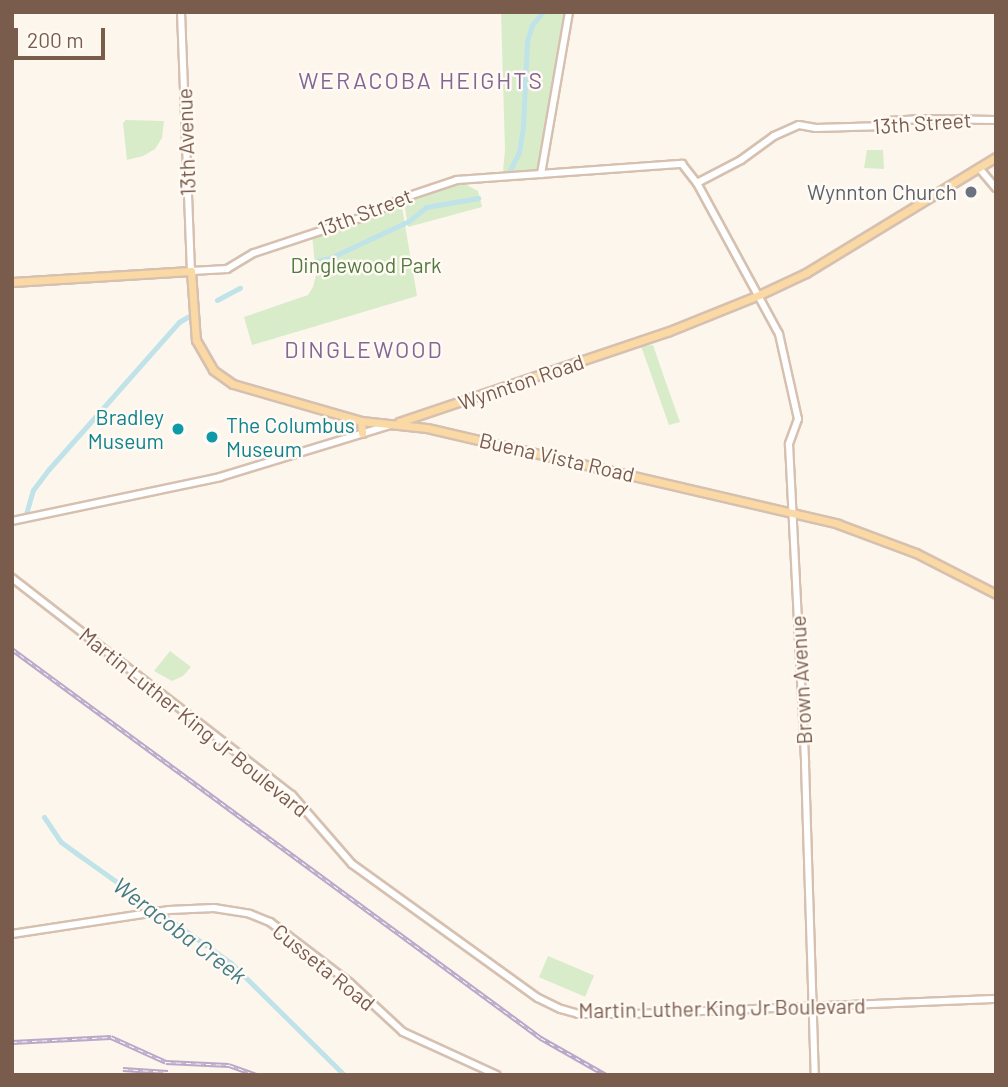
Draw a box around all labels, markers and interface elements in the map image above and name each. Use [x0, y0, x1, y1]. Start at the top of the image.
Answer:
scale bar [18, 14, 108, 58]
text: 200 m [27, 27, 84, 52]
district label: WERACOBA HEIGHTS [300, 66, 542, 94]
street label: 13th Avenue [172, 88, 200, 196]
street label: 13th Street [872, 107, 972, 139]
place label: Wynnton Church [807, 179, 957, 205]
street label: 13th Street [314, 183, 416, 241]
marker: Wynnton Church [963, 184, 979, 200]
park label: Dinglewood Park [290, 252, 442, 278]
district label: DINGLEWOOD [285, 335, 443, 363]
street label: Wynnton Road [455, 349, 587, 415]
place label: Bradley Museum [88, 404, 164, 454]
place label: The Columbus Museum [226, 412, 355, 462]
marker: Bradley Museum [170, 421, 186, 437]
street label: Buena Vista Road [477, 427, 637, 487]
marker: The Columbus Museum [204, 429, 220, 445]
street label: Brown Avenue [785, 615, 817, 745]
street label: Martin Luther King Jr Boulevard [74, 622, 314, 822]
water label: Weracoba Creek [108, 871, 252, 989]
street label: Cusseta Road [268, 918, 380, 1016]
street label: Martin Luther King Jr Boulevard [578, 993, 866, 1023]

